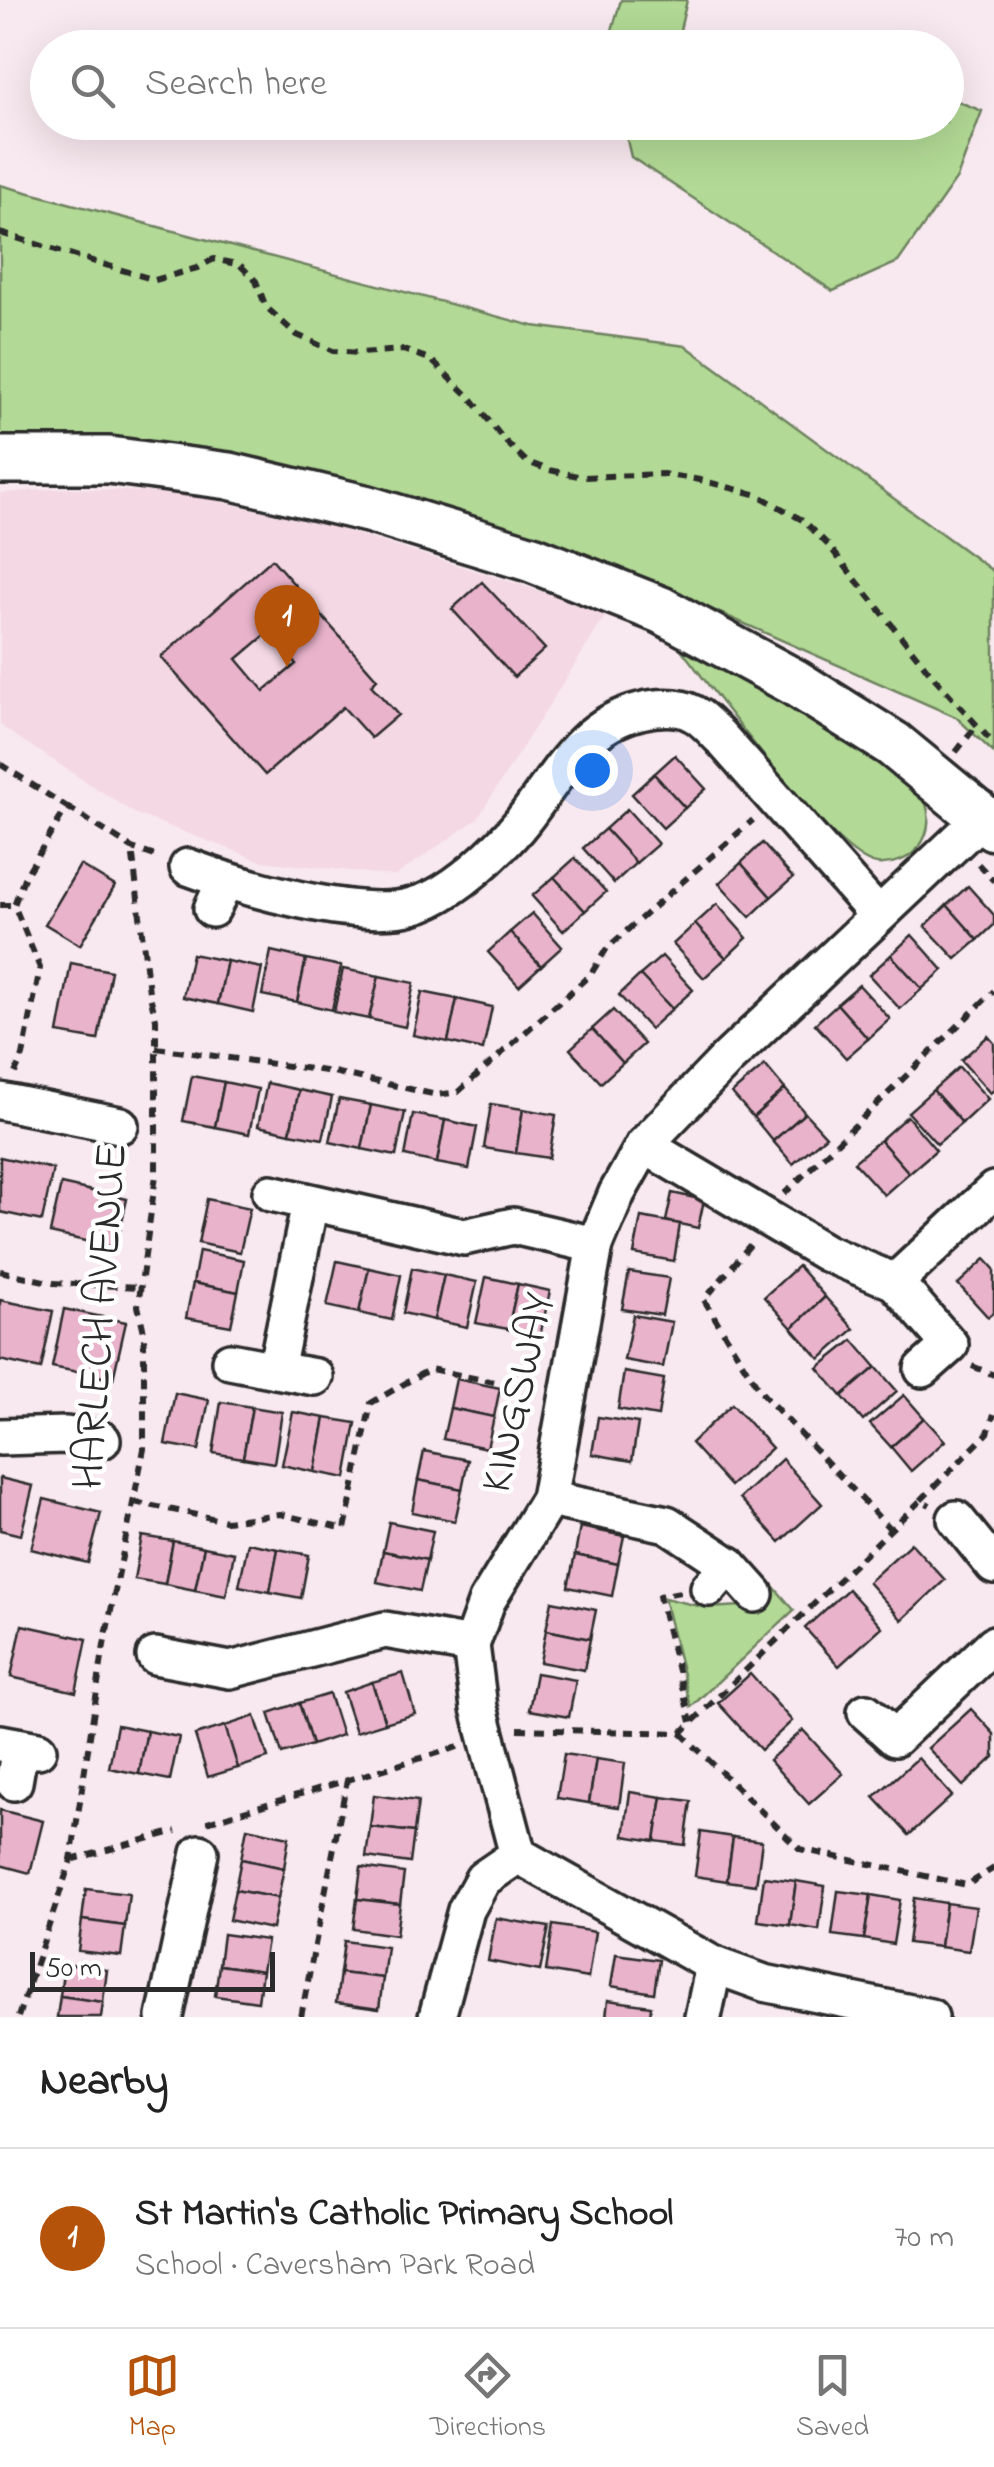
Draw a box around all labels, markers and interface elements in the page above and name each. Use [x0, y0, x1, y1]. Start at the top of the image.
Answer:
search box [30, 30, 964, 140]
text: Search here [145, 57, 327, 113]
icon: search [65, 58, 120, 113]
pin: 1 [254, 584, 320, 667]
your location [567, 745, 618, 796]
street label: HARLECH AVENUE [57, 1141, 147, 1492]
street label: KINGSWAY [465, 1286, 575, 1500]
scale bar [30, 1947, 275, 1992]
text: 50 m [45, 1949, 102, 1990]
text: Nearby [40, 2052, 168, 2113]
text: St Martin's Catholic Primary School [135, 2187, 673, 2243]
text: 1 [67, 2215, 78, 2262]
text: 70 m [894, 2215, 954, 2262]
text: School · Caversham Park Road [135, 2243, 535, 2290]
tab: Map [125, 2348, 180, 2449]
tab: Directions [430, 2348, 546, 2449]
tab: Saved [796, 2348, 869, 2449]

